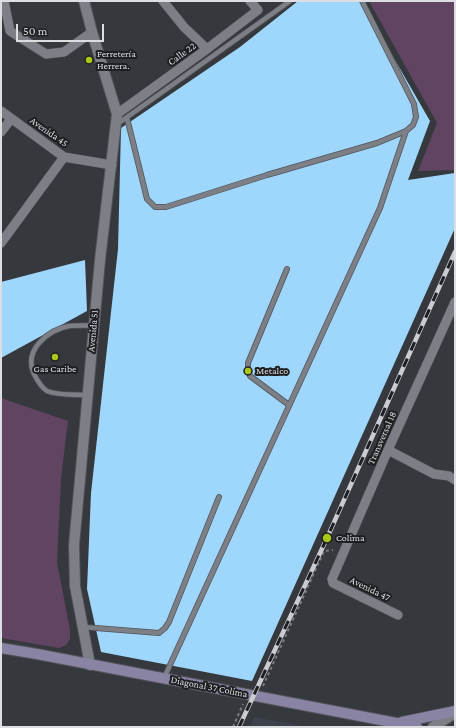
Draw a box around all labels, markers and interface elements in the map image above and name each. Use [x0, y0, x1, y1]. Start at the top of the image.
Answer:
scale bar [18, 16, 106, 42]
text: 50 m [23, 24, 47, 38]
street label: Calle 22 [166, 40, 198, 68]
place label: Ferretería Herrera. [97, 48, 136, 72]
marker: Ferretería Herrera. [84, 55, 94, 65]
street label: Avenida 45 [28, 114, 70, 150]
street label: Avenida 51 [85, 309, 101, 353]
marker: Gas Caribe [50, 352, 60, 362]
place label: Gas Caribe [34, 363, 76, 375]
place label: Metalco [256, 365, 288, 377]
marker: Metalco [243, 366, 253, 376]
street label: Transversal 18 [365, 410, 399, 466]
marker: Colima [321, 532, 333, 544]
place label: Colima [336, 532, 365, 544]
street label: Avenida 47 [348, 574, 392, 604]
street label: Diagonal 37 Colima [170, 674, 248, 700]

